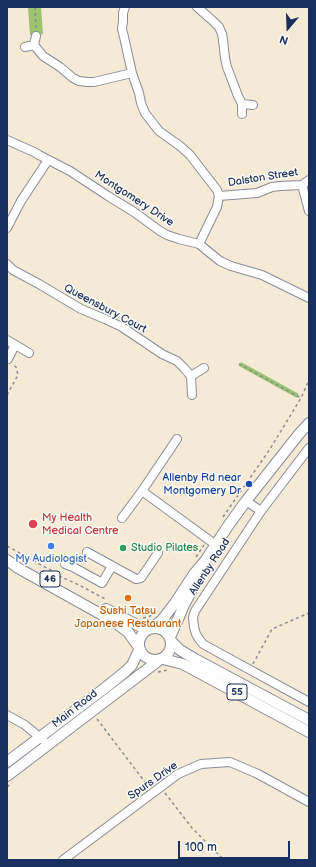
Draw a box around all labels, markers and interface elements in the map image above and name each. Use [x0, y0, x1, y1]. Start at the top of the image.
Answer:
north arrow [268, 8, 308, 48]
text: N [278, 32, 290, 47]
street label: Dalston Street [227, 166, 299, 190]
street label: Montgomery Drive [92, 169, 176, 229]
street label: Queensbury Court [61, 282, 149, 336]
place label: Allenby Rd near Montgomery Dr [163, 471, 241, 497]
marker: Allenby Rd near Montgomery Dr [244, 479, 254, 489]
place label: My Health Medical Centre [42, 511, 119, 537]
marker: My Health Medical Centre [27, 518, 39, 530]
street label: Allenby Road [187, 536, 233, 598]
marker: My Audiologist [46, 541, 56, 551]
place label: Studio Pilates [131, 541, 198, 555]
marker: Studio Pilates [118, 543, 128, 553]
place label: My Audiologist [15, 552, 87, 566]
road number: 46 [40, 571, 60, 587]
marker: Sushi Tatsu Japanese Restaurant [123, 593, 133, 603]
place label: Sushi Tatsu Japanese Restaurant [75, 604, 181, 630]
road number: 55 [227, 684, 247, 700]
street label: Main Road [50, 687, 100, 731]
street label: Spurs Drive [126, 759, 180, 803]
scale bar [180, 833, 292, 859]
text: 100 m [185, 840, 217, 855]

